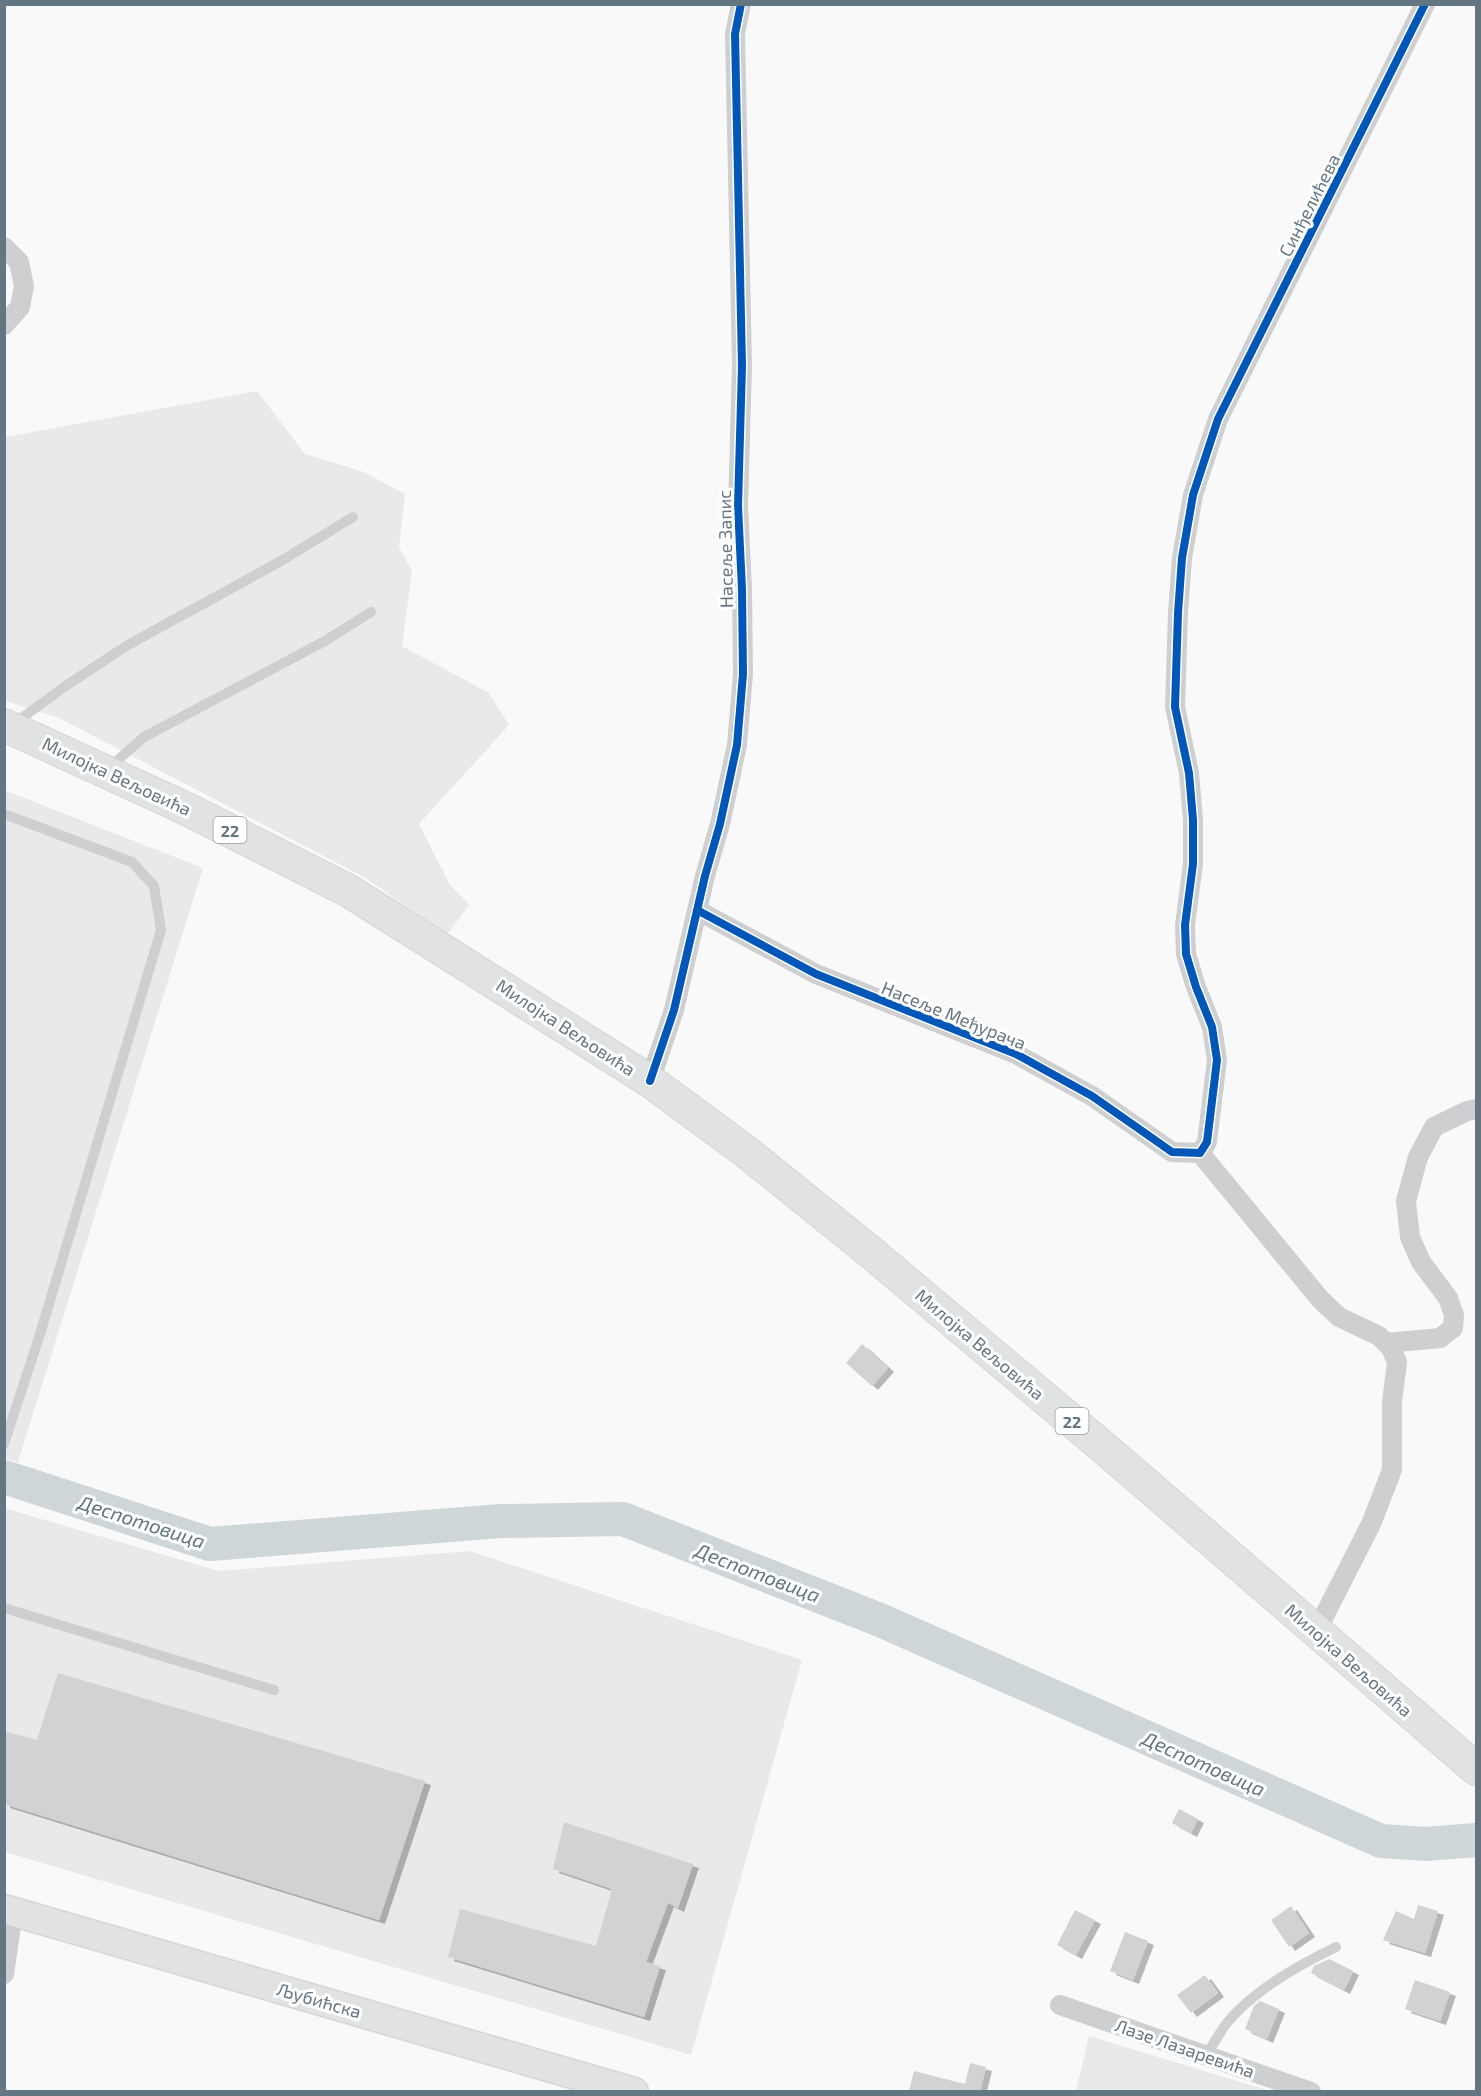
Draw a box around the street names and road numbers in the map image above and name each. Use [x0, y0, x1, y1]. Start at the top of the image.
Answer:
street label: Синђелићева [1274, 150, 1344, 260]
street label: Насеље Запис [713, 490, 737, 608]
street label: Милојка Вељовића [39, 732, 195, 820]
road number: 22 [214, 817, 246, 843]
street label: Милојка Вељовића [492, 974, 640, 1080]
street label: Насеље Међурача [879, 976, 1029, 1054]
street label: Милојка Вељовића [911, 1284, 1049, 1404]
road number: 22 [1056, 1408, 1088, 1434]
street label: Милојка Вељовића [1281, 1599, 1417, 1721]
street label: Љубићска [274, 1977, 364, 2023]
street label: Лазе Лазаревића [1112, 2014, 1258, 2082]

